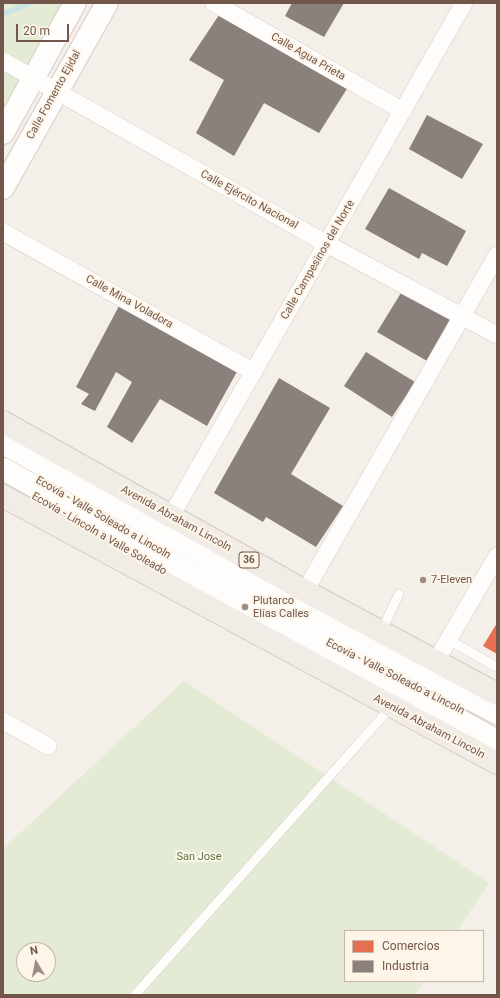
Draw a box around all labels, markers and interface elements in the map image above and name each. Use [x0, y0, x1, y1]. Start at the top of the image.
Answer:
scale bar [18, 16, 71, 42]
text: 20 m [23, 24, 50, 38]
street label: Calle Agua Prieta [268, 30, 348, 84]
street label: Calle Fomento Ejidal [24, 48, 84, 142]
street label: Calle Ejército Nacional [198, 168, 300, 232]
street label: Calle Campesinos del Norte [278, 198, 358, 322]
street label: Calle Mina Voladora [83, 273, 175, 331]
street label: Ecovía - Valle Soleado a Lincoln [33, 474, 173, 562]
street label: Avenida Abraham Lincoln [118, 483, 234, 555]
street label: Ecovía - Lincoln a Valle Soleado [29, 490, 169, 578]
road number: 36 [239, 552, 259, 568]
place label: 7-Eleven [431, 573, 472, 587]
marker: 7-Eleven [418, 575, 428, 585]
place label: Plutarco Elías Calles [253, 594, 309, 620]
marker: Plutarco Elías Calles [240, 602, 250, 612]
street label: Ecovía - Valle Soleado a Lincoln [323, 636, 467, 718]
street label: Avenida Abraham Lincoln [371, 692, 487, 762]
park label: San Jose [176, 850, 222, 864]
legend [344, 930, 484, 982]
text: Comercios [382, 939, 440, 953]
north arrow [16, 942, 56, 982]
text: N [29, 944, 39, 958]
text: Industria [382, 959, 429, 973]

